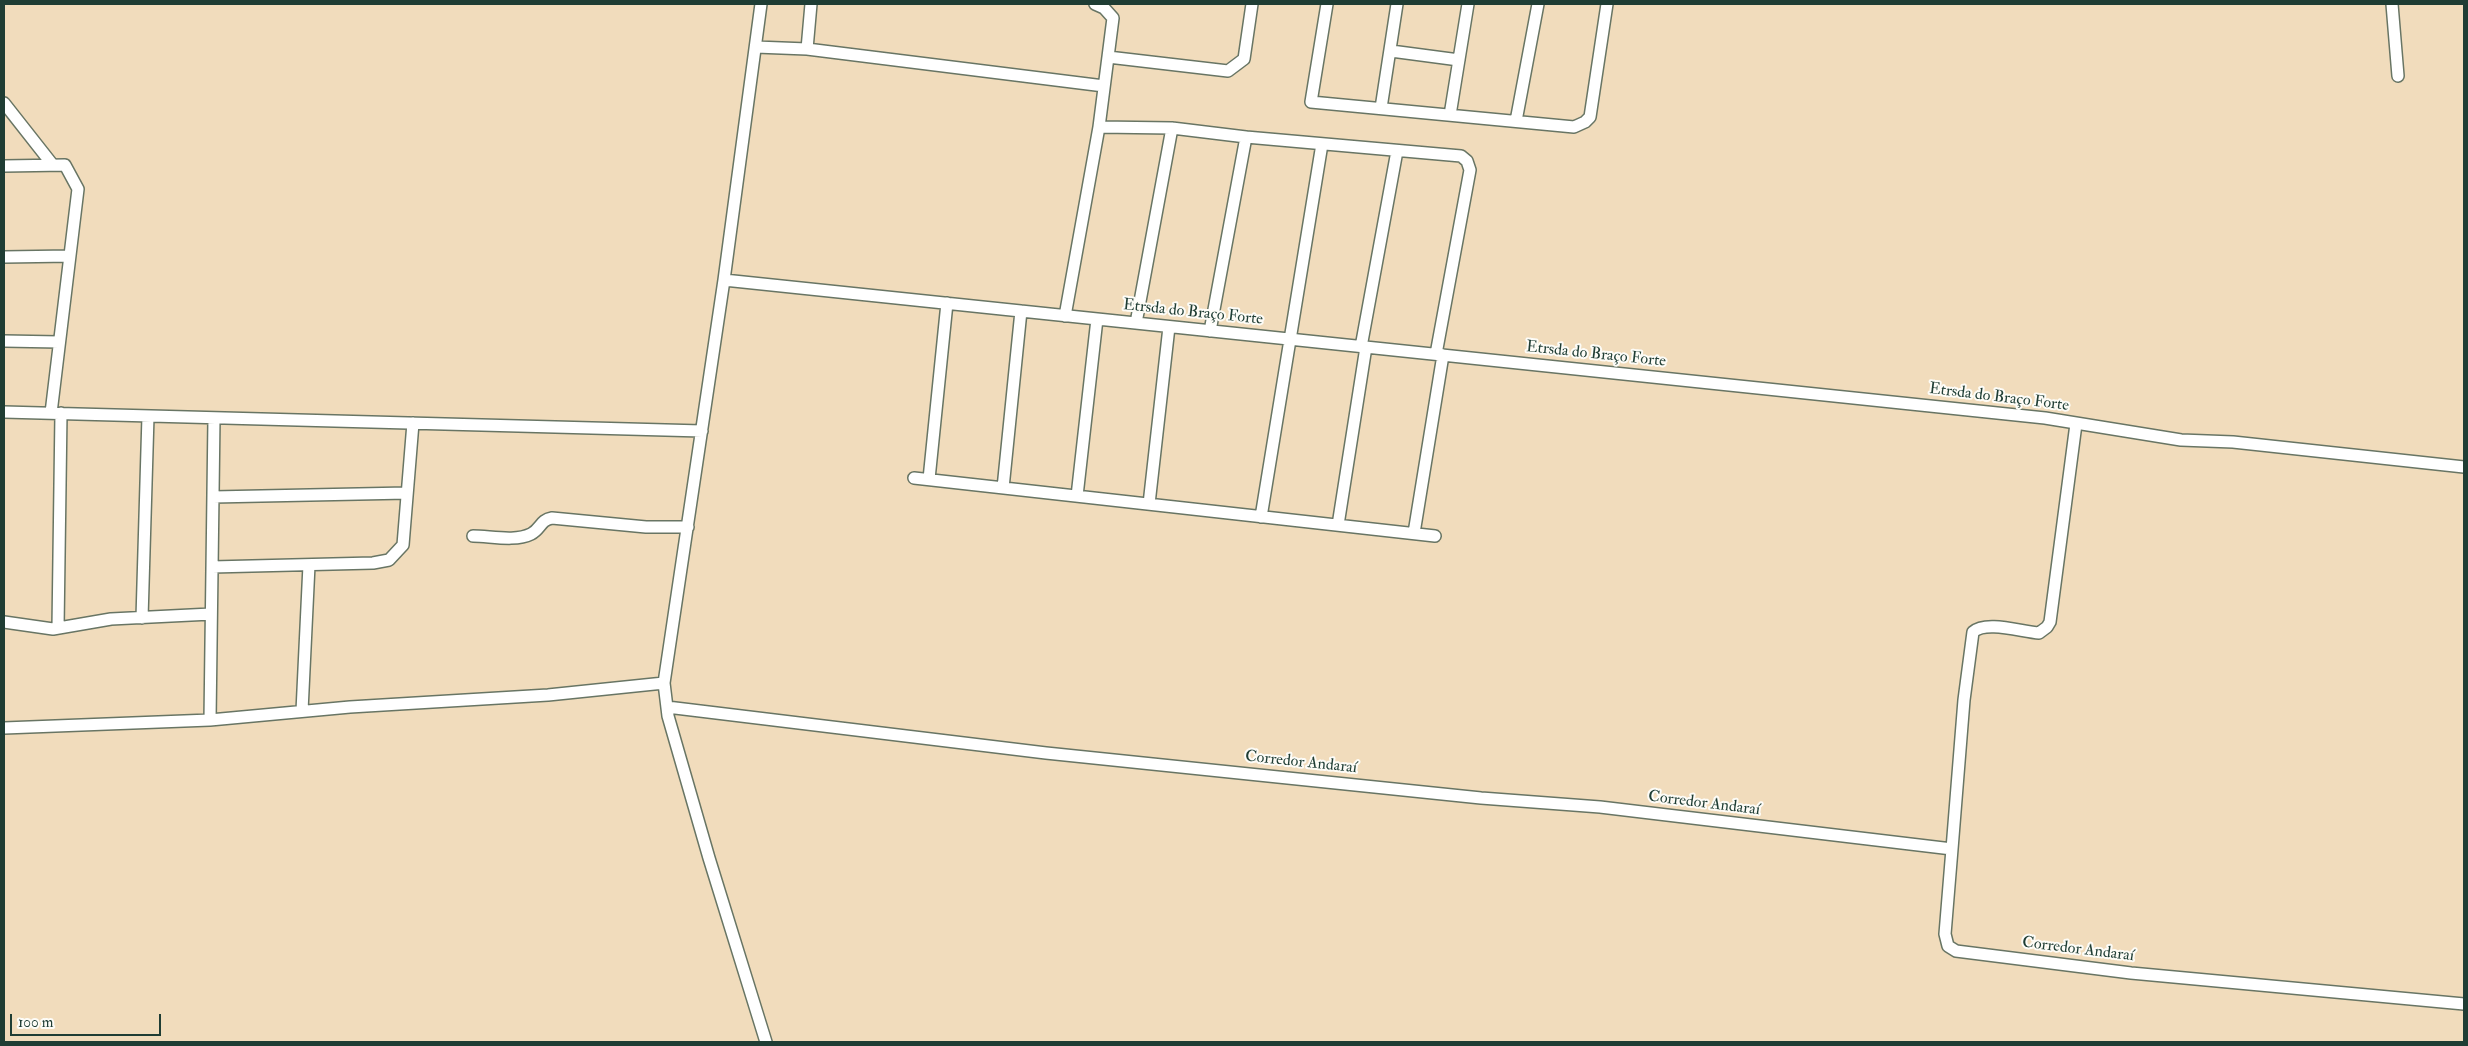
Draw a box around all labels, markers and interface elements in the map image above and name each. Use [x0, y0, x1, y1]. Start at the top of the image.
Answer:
street label: Etrsda do Braço Forte [1122, 296, 1264, 330]
street label: Etrsda do Braço Forte [1525, 338, 1667, 372]
street label: Etrsda do Braço Forte [1928, 380, 2070, 416]
street label: Corredor Andaraí [1244, 748, 1358, 778]
street label: Corredor Andaraí [1647, 788, 1761, 820]
street label: Corredor Andaraí [2021, 934, 2135, 966]
scale bar [12, 1004, 164, 1036]
text: 100 m [18, 1013, 53, 1032]

